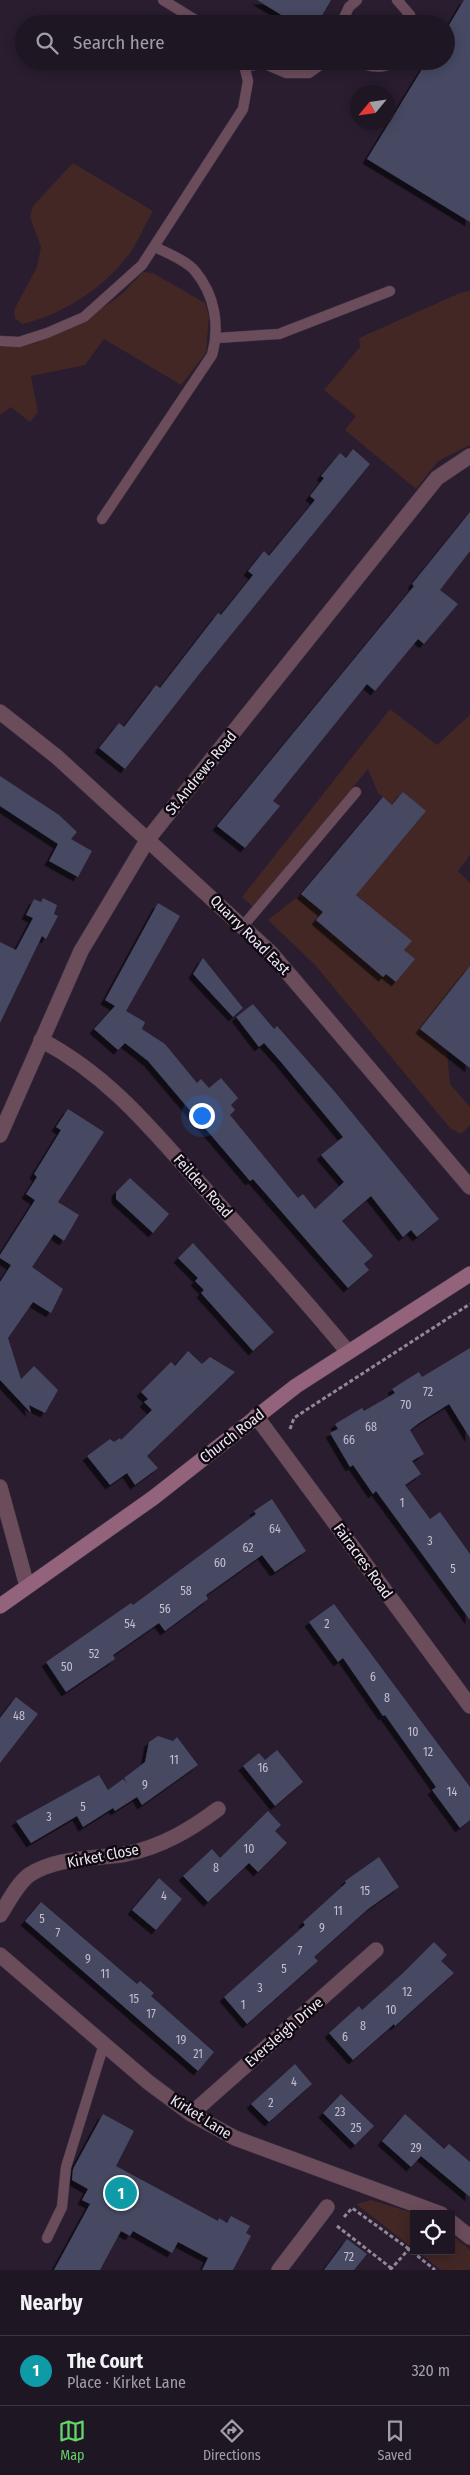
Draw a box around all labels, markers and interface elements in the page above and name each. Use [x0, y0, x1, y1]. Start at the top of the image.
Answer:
search box [15, 15, 455, 70]
icon: search [33, 29, 61, 57]
text: Search here [73, 31, 165, 54]
north arrow [350, 85, 395, 130]
street label: St Andrews Road [162, 727, 240, 819]
street label: Quarry Road East [206, 891, 294, 979]
your location [189, 1103, 215, 1129]
street label: Feilden Road [170, 1151, 236, 1221]
house number: 72 [423, 1385, 433, 1399]
house number: 70 [401, 1398, 411, 1412]
street label: Church Road [196, 1405, 268, 1467]
house number: 68 [365, 1420, 377, 1434]
house number: 66 [343, 1433, 355, 1447]
house number: 1 [400, 1496, 404, 1510]
street label: Fairacres Road [330, 1520, 396, 1602]
house number: 64 [269, 1522, 281, 1536]
house number: 3 [427, 1534, 433, 1548]
house number: 62 [242, 1541, 254, 1555]
house number: 60 [214, 1556, 226, 1570]
house number: 5 [450, 1562, 456, 1576]
house number: 58 [180, 1584, 192, 1598]
house number: 56 [159, 1602, 171, 1616]
house number: 54 [124, 1617, 136, 1631]
house number: 2 [324, 1617, 330, 1631]
house number: 52 [89, 1647, 99, 1661]
house number: 50 [61, 1660, 73, 1674]
house number: 6 [370, 1670, 376, 1684]
house number: 8 [384, 1691, 390, 1705]
house number: 48 [13, 1709, 25, 1723]
house number: 10 [408, 1725, 418, 1739]
house number: 12 [423, 1745, 433, 1759]
house number: 11 [169, 1753, 179, 1767]
house number: 16 [258, 1761, 268, 1775]
house number: 9 [142, 1778, 148, 1792]
house number: 14 [447, 1785, 457, 1799]
house number: 5 [80, 1800, 86, 1814]
house number: 3 [46, 1810, 52, 1824]
street label: Kirket Close [66, 1840, 140, 1872]
house number: 10 [244, 1842, 254, 1856]
house number: 8 [213, 1861, 219, 1875]
house number: 15 [360, 1884, 371, 1898]
house number: 4 [161, 1889, 167, 1903]
house number: 11 [333, 1904, 343, 1918]
house number: 5 [39, 1912, 45, 1926]
house number: 9 [319, 1921, 325, 1935]
house number: 7 [56, 1926, 61, 1940]
house number: 7 [298, 1944, 303, 1958]
house number: 9 [85, 1952, 91, 1966]
house number: 5 [281, 1962, 287, 1976]
house number: 11 [100, 1967, 110, 1981]
house number: 3 [257, 1981, 263, 1995]
house number: 12 [402, 1985, 412, 1999]
house number: 15 [129, 1992, 140, 2006]
street label: Eversleigh Drive [241, 1993, 327, 2071]
house number: 1 [241, 1998, 245, 2012]
house number: 10 [386, 2003, 396, 2017]
house number: 17 [146, 2007, 156, 2021]
house number: 8 [360, 2019, 366, 2033]
house number: 6 [342, 2030, 348, 2044]
house number: 19 [176, 2033, 186, 2047]
house number: 21 [193, 2047, 203, 2061]
house number: 4 [291, 2075, 297, 2089]
street label: Kirket Lane [167, 2091, 235, 2143]
house number: 2 [268, 2096, 274, 2110]
house number: 23 [335, 2105, 345, 2119]
house number: 25 [351, 2121, 362, 2135]
house number: 29 [410, 2141, 422, 2155]
pin: 1 [105, 2174, 137, 2212]
map controls [410, 2210, 455, 2255]
button: locate [410, 2210, 455, 2255]
house number: 72 [344, 2250, 354, 2264]
text: Nearby [20, 2290, 82, 2316]
text: The Court [67, 2350, 143, 2373]
text: 1 [33, 2361, 39, 2380]
text: 320 m [411, 2361, 450, 2380]
text: Place · Kirket Lane [67, 2373, 186, 2392]
tab: Map [58, 2417, 86, 2464]
tab: Directions [203, 2417, 261, 2464]
tab: Saved [377, 2417, 412, 2464]

